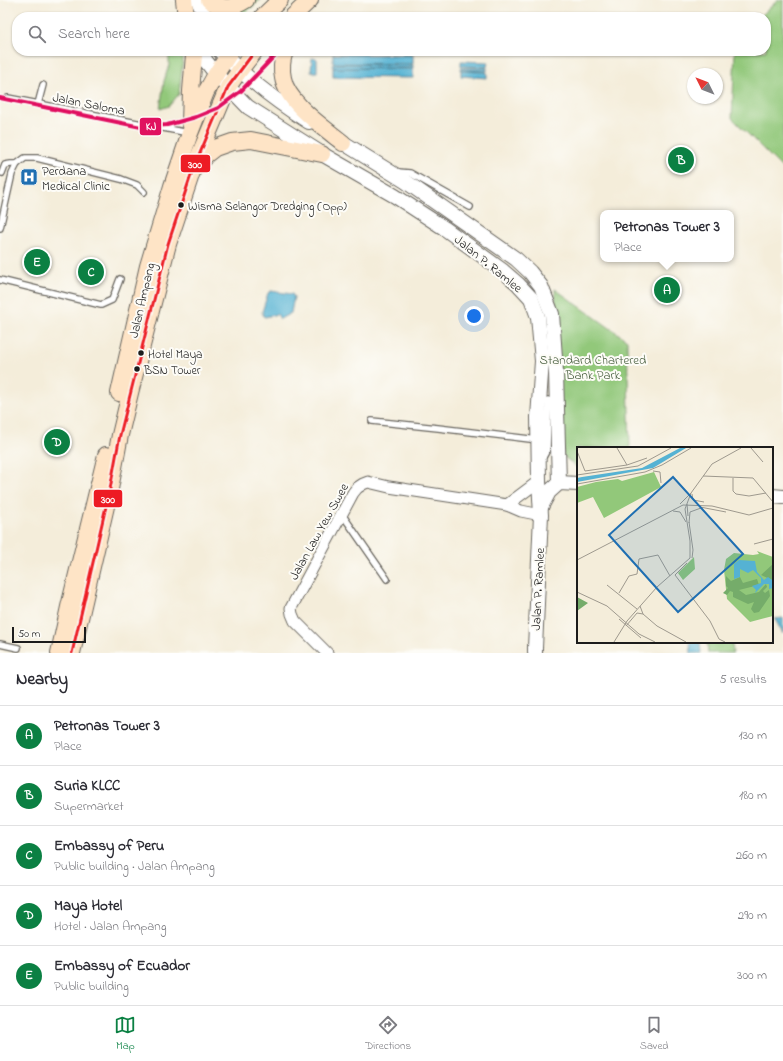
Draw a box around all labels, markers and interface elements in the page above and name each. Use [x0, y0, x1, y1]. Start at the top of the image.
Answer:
search box [12, 12, 771, 56]
icon: search [26, 23, 48, 45]
text: Search here [58, 23, 130, 45]
north arrow [687, 68, 723, 104]
street label: Jalan Saloma [51, 88, 127, 121]
line badge: KJ [139, 117, 162, 136]
text: KJ [146, 119, 156, 135]
pin: B [668, 145, 694, 175]
line badge: 300 [180, 154, 211, 173]
text: 300 [187, 157, 202, 173]
place label: Perdana Medical Clinic [42, 162, 110, 196]
hospital icon: Perdana Medical Clinic [19, 167, 39, 187]
place label: Wisma Selangor Dredging (Opp) [188, 198, 347, 217]
marker: Wisma Selangor Dredging (Opp) [176, 200, 186, 210]
popup [600, 210, 734, 262]
text: Petronas Tower 3 [614, 216, 720, 238]
street label: Jalan P. Ramlee [450, 231, 526, 298]
text: Place [614, 238, 642, 257]
pin: E [24, 247, 50, 277]
pin: C [78, 257, 104, 287]
street label: Jalan Ampang [125, 261, 161, 340]
pin: A [654, 275, 680, 305]
your location [464, 306, 484, 326]
place label: Hotel Maya [148, 346, 203, 365]
marker: Hotel Maya [136, 348, 146, 358]
park label: Standard Chartered Bank Park [540, 351, 647, 385]
place label: BSN Tower [143, 362, 201, 380]
marker: BSN Tower [132, 364, 142, 374]
pin: D [44, 427, 70, 457]
inset map [577, 447, 773, 643]
street label: Jalan Law Yew Swee [285, 480, 354, 584]
line badge: 300 [93, 489, 123, 508]
text: 300 [100, 492, 115, 508]
street label: Jalan P. Ramlee [527, 547, 550, 631]
scale bar [12, 625, 86, 644]
text: 50 m [18, 626, 40, 642]
text: Nearby [16, 667, 68, 692]
text: 5 results [719, 670, 767, 689]
text: Petronas Tower 3 [54, 715, 160, 737]
text: A [25, 726, 33, 745]
text: 130 m [739, 726, 767, 745]
text: Place [54, 737, 82, 756]
text: Suria KLCC [54, 775, 120, 797]
text: B [25, 786, 33, 805]
text: 180 m [739, 786, 767, 805]
text: Supermarket [54, 797, 124, 816]
text: Embassy of Peru [54, 835, 164, 857]
text: C [25, 846, 33, 865]
text: 260 m [736, 846, 767, 865]
text: Public building · Jalan Ampang [54, 857, 215, 876]
text: Maya Hotel [54, 895, 122, 917]
text: D [24, 906, 34, 925]
text: 290 m [738, 906, 767, 925]
text: Hotel · Jalan Ampang [54, 917, 167, 936]
text: Embassy of Ecuador [54, 955, 190, 977]
text: E [25, 966, 33, 985]
text: 300 m [737, 966, 767, 985]
text: Public building [54, 977, 129, 996]
tab: Map [114, 1014, 136, 1054]
tab: Directions [365, 1014, 411, 1054]
tab: Saved [640, 1014, 669, 1054]

